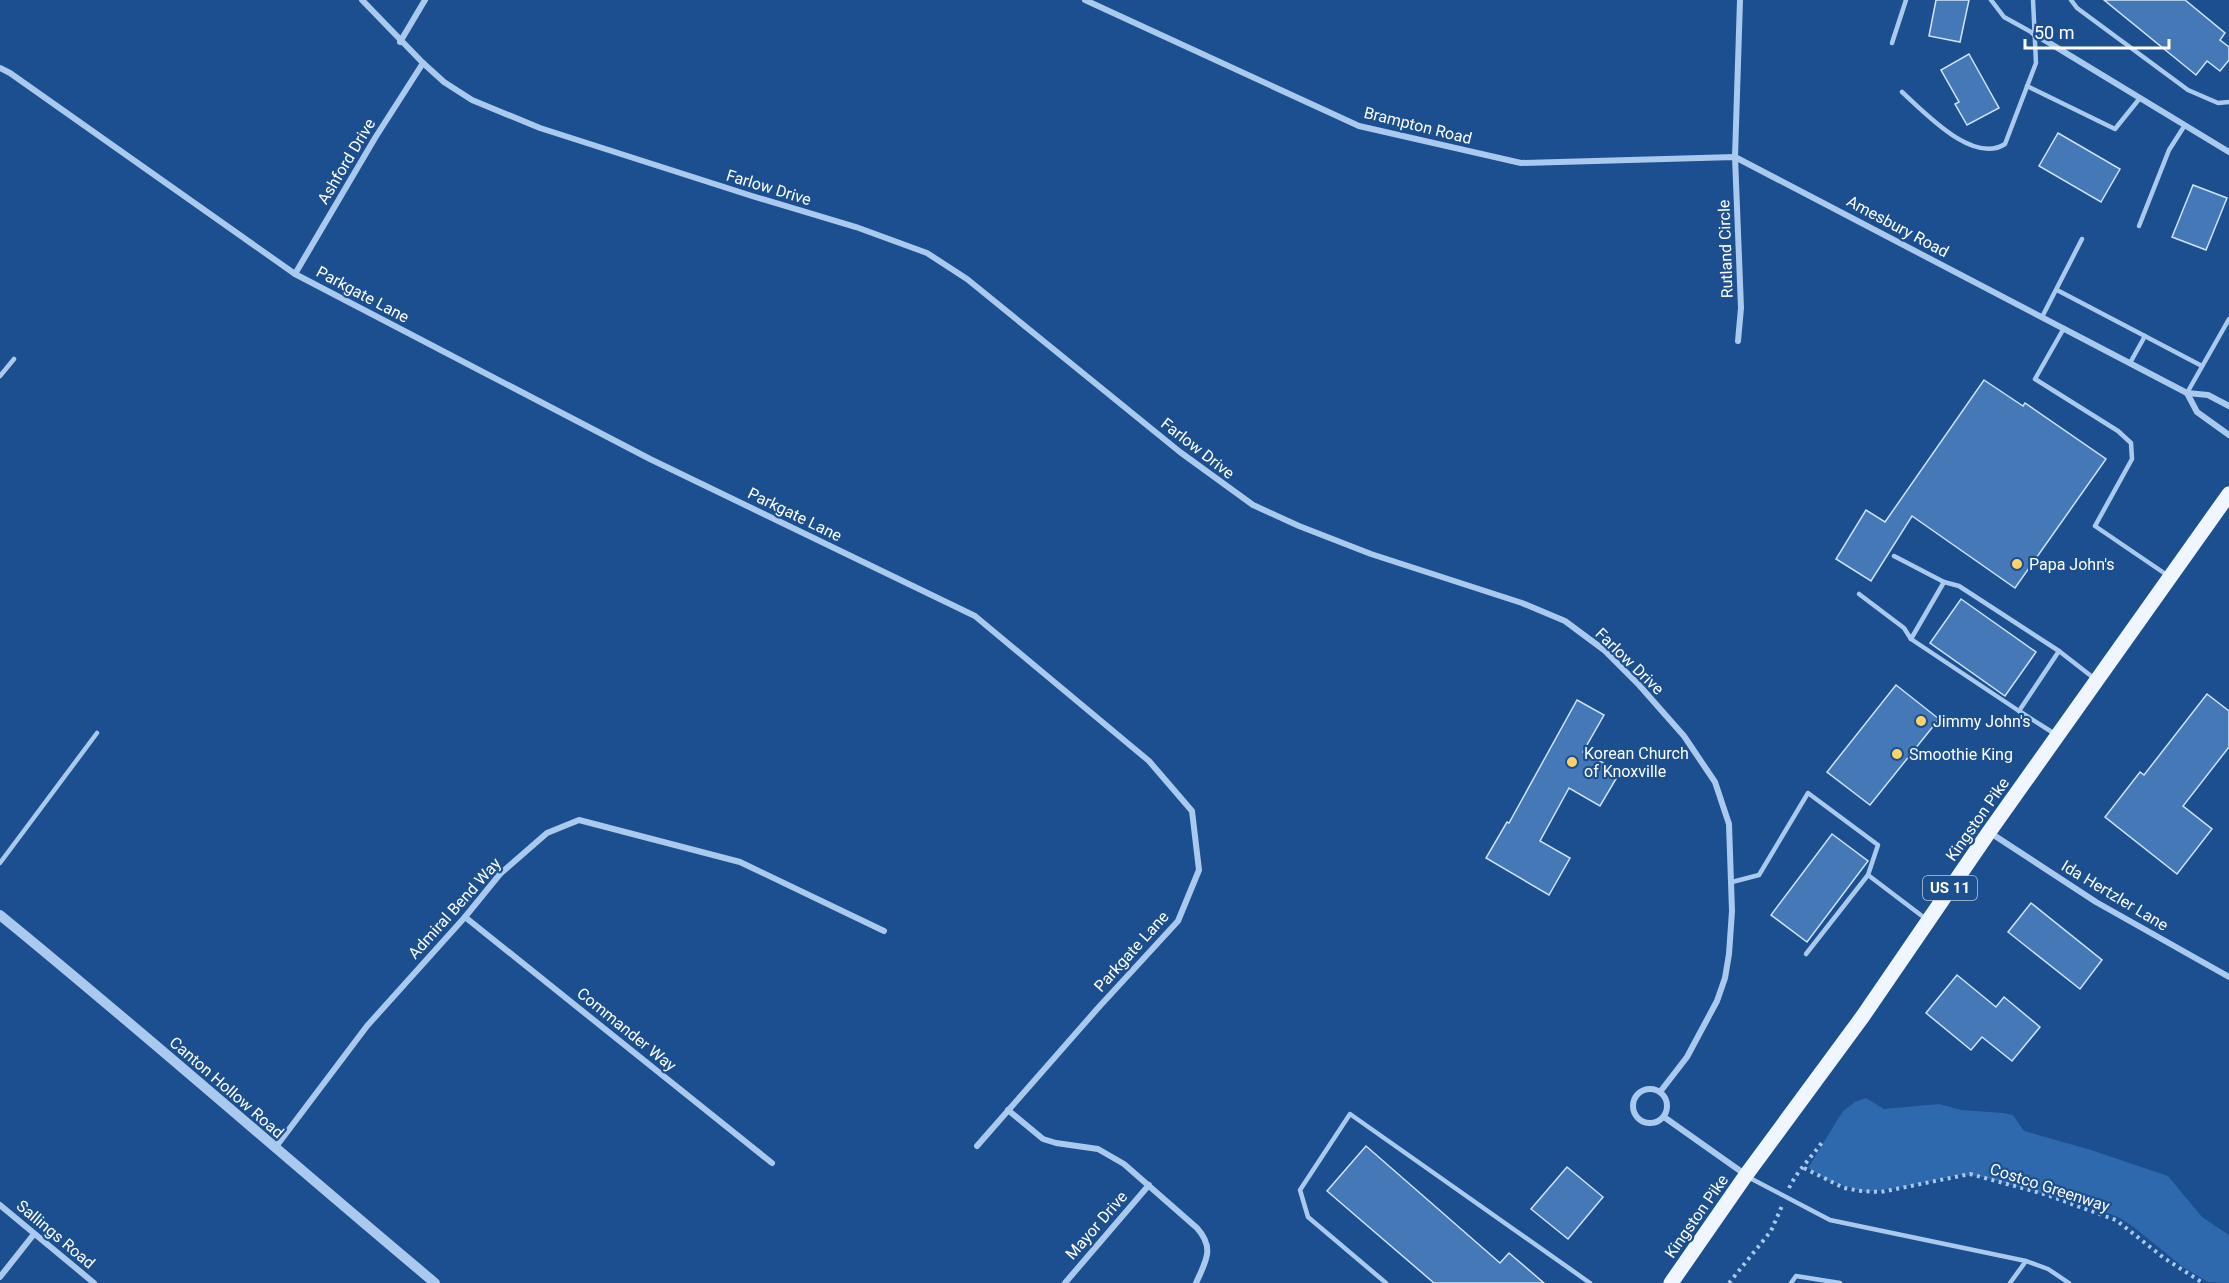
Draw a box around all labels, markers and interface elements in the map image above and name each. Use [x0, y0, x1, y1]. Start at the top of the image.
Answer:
scale bar [2025, 12, 2169, 50]
text: 50 m [2034, 22, 2074, 43]
street label: Brampton Road [1362, 103, 1474, 148]
street label: Ashford Drive [313, 115, 379, 207]
street label: Farlow Drive [724, 166, 814, 209]
street label: Amesbury Road [1843, 192, 1952, 261]
street label: Rutland Circle [1714, 199, 1737, 299]
street label: Parkgate Lane [313, 262, 412, 327]
street label: Farlow Drive [1157, 414, 1238, 483]
street label: Parkgate Lane [745, 484, 845, 545]
place label: Papa John's [2029, 555, 2115, 574]
marker: Papa John's [2010, 557, 2024, 571]
street label: Farlow Drive [1592, 624, 1668, 699]
place label: Jimmy John's [1933, 712, 2031, 731]
marker: Jimmy John's [1914, 714, 1928, 728]
place label: Korean Church of Knoxville [1584, 744, 1689, 781]
place label: Smoothie King [1909, 745, 2013, 764]
marker: Smoothie King [1890, 747, 1904, 761]
marker: Korean Church of Knoxville [1565, 755, 1579, 769]
street label: Kingston Pike [1942, 774, 2013, 865]
street label: Admiral Bend Way [404, 854, 505, 963]
street label: Ida Hertzler Lane [2058, 856, 2172, 935]
road number: US 11 [1923, 876, 1977, 900]
street label: Parkgate Lane [1090, 907, 1173, 996]
street label: Commander Way [573, 984, 680, 1075]
street label: Canton Hollow Road [166, 1033, 288, 1142]
street label: Costco Greenway [1988, 1159, 2112, 1216]
street label: Kingston Pike [1661, 1171, 1732, 1262]
street label: Mayor Drive [1061, 1187, 1131, 1263]
street label: Sallings Road [13, 1196, 99, 1273]

